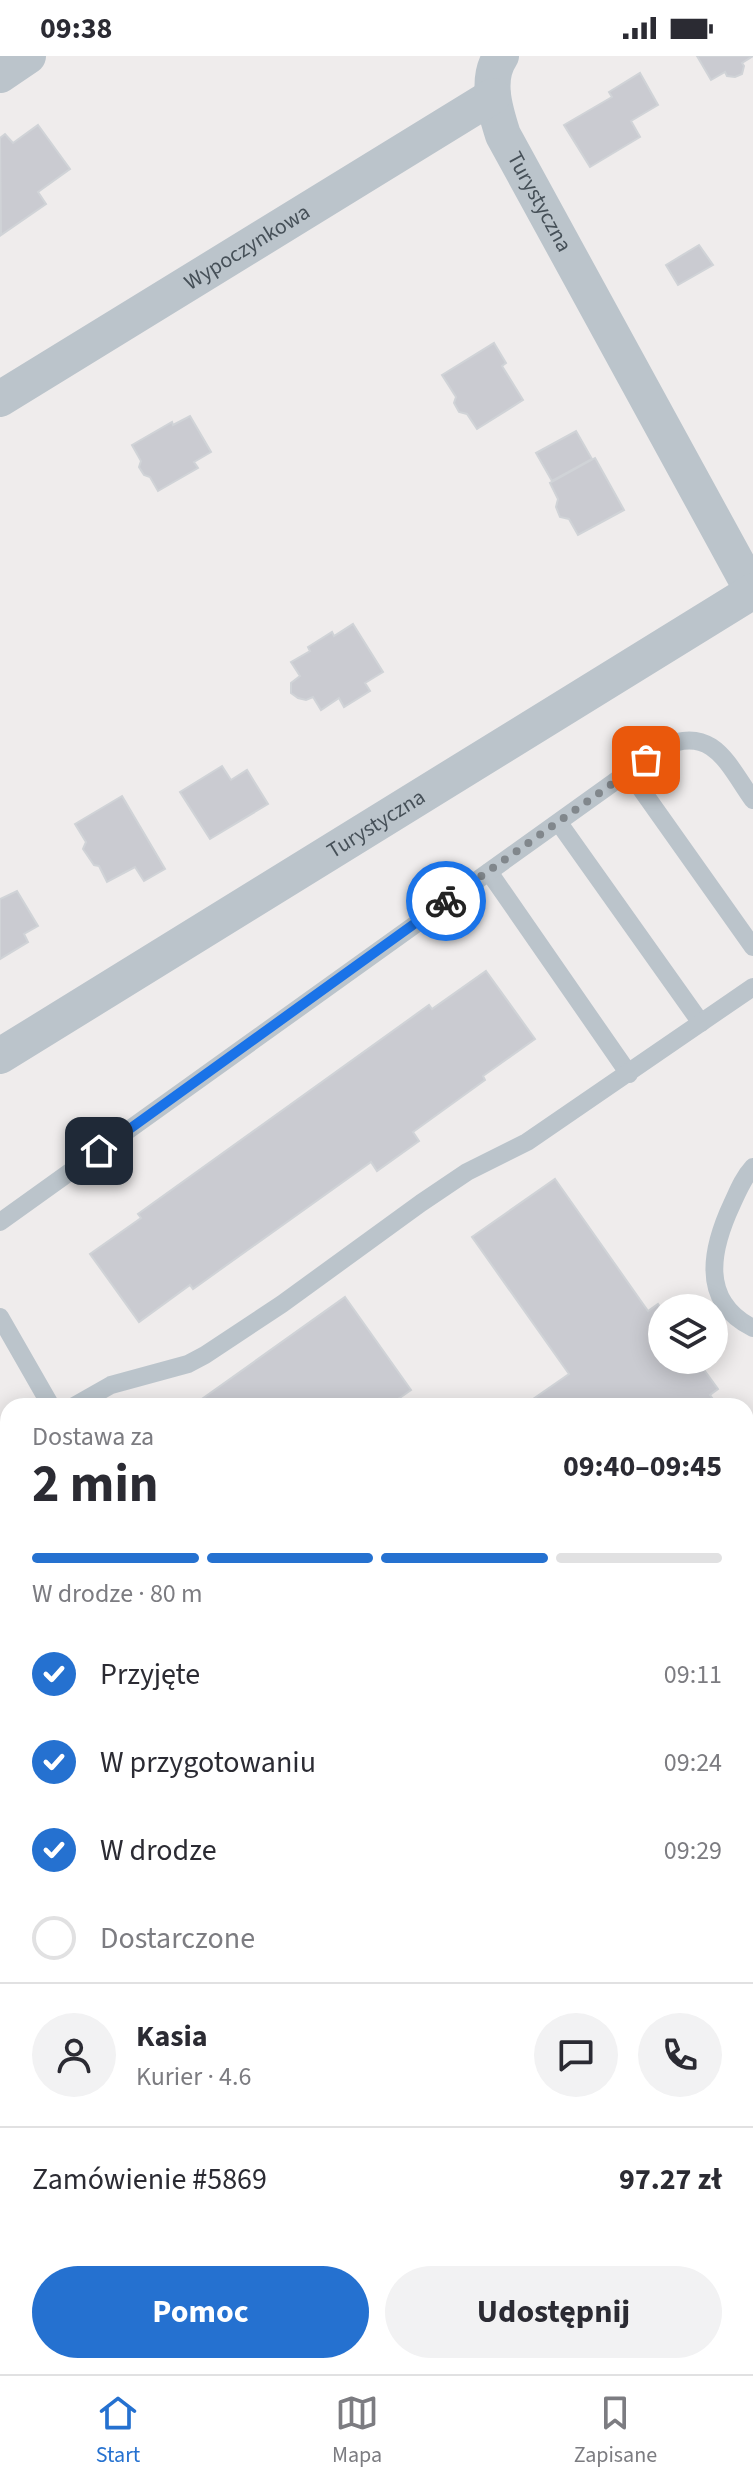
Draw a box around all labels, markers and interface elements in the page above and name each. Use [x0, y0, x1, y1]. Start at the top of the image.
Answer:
text: 09:38 [40, 7, 112, 50]
street label: Turystyczna [499, 146, 580, 258]
street label: Wypoczynkowa [178, 196, 316, 298]
pin [612, 726, 680, 794]
icon: bag [624, 738, 668, 782]
street label: Turystyczna [321, 781, 431, 866]
courier [406, 861, 486, 941]
icon: bike [424, 879, 468, 923]
pin [65, 1117, 133, 1185]
icon: home [77, 1129, 121, 1173]
map controls [648, 1294, 728, 1374]
button: layers [648, 1294, 728, 1374]
text: Dostawa za [32, 1418, 154, 1455]
text: 09:40–09:45 [563, 1445, 722, 1488]
text: 2 min [32, 1448, 159, 1522]
text: W drodze · 80 m [32, 1575, 203, 1612]
icon: check [32, 1652, 76, 1696]
text: Przyjęte [100, 1653, 200, 1696]
text: 09:11 [664, 1656, 722, 1693]
icon: check [32, 1740, 76, 1784]
text: W przygotowaniu [100, 1741, 316, 1784]
text: 09:24 [664, 1744, 722, 1781]
icon: check [32, 1828, 76, 1872]
text: W drodze [100, 1829, 217, 1872]
text: 09:29 [664, 1832, 722, 1869]
text: Dostarczone [100, 1917, 255, 1960]
button: person [32, 2013, 116, 2097]
button: chat [534, 2013, 618, 2097]
button: phone [638, 2013, 722, 2097]
text: Kasia [136, 2015, 208, 2058]
text: Kurier · 4.6 [136, 2058, 251, 2095]
text: Zamówienie #5869 [32, 2158, 267, 2201]
text: 97.27 zł [619, 2158, 722, 2201]
button: Pomoc [32, 2266, 369, 2358]
button: Udostępnij [385, 2266, 722, 2358]
tab: Start [96, 2391, 140, 2471]
tab: Mapa [332, 2391, 382, 2471]
tab: Zapisane [574, 2391, 657, 2471]

